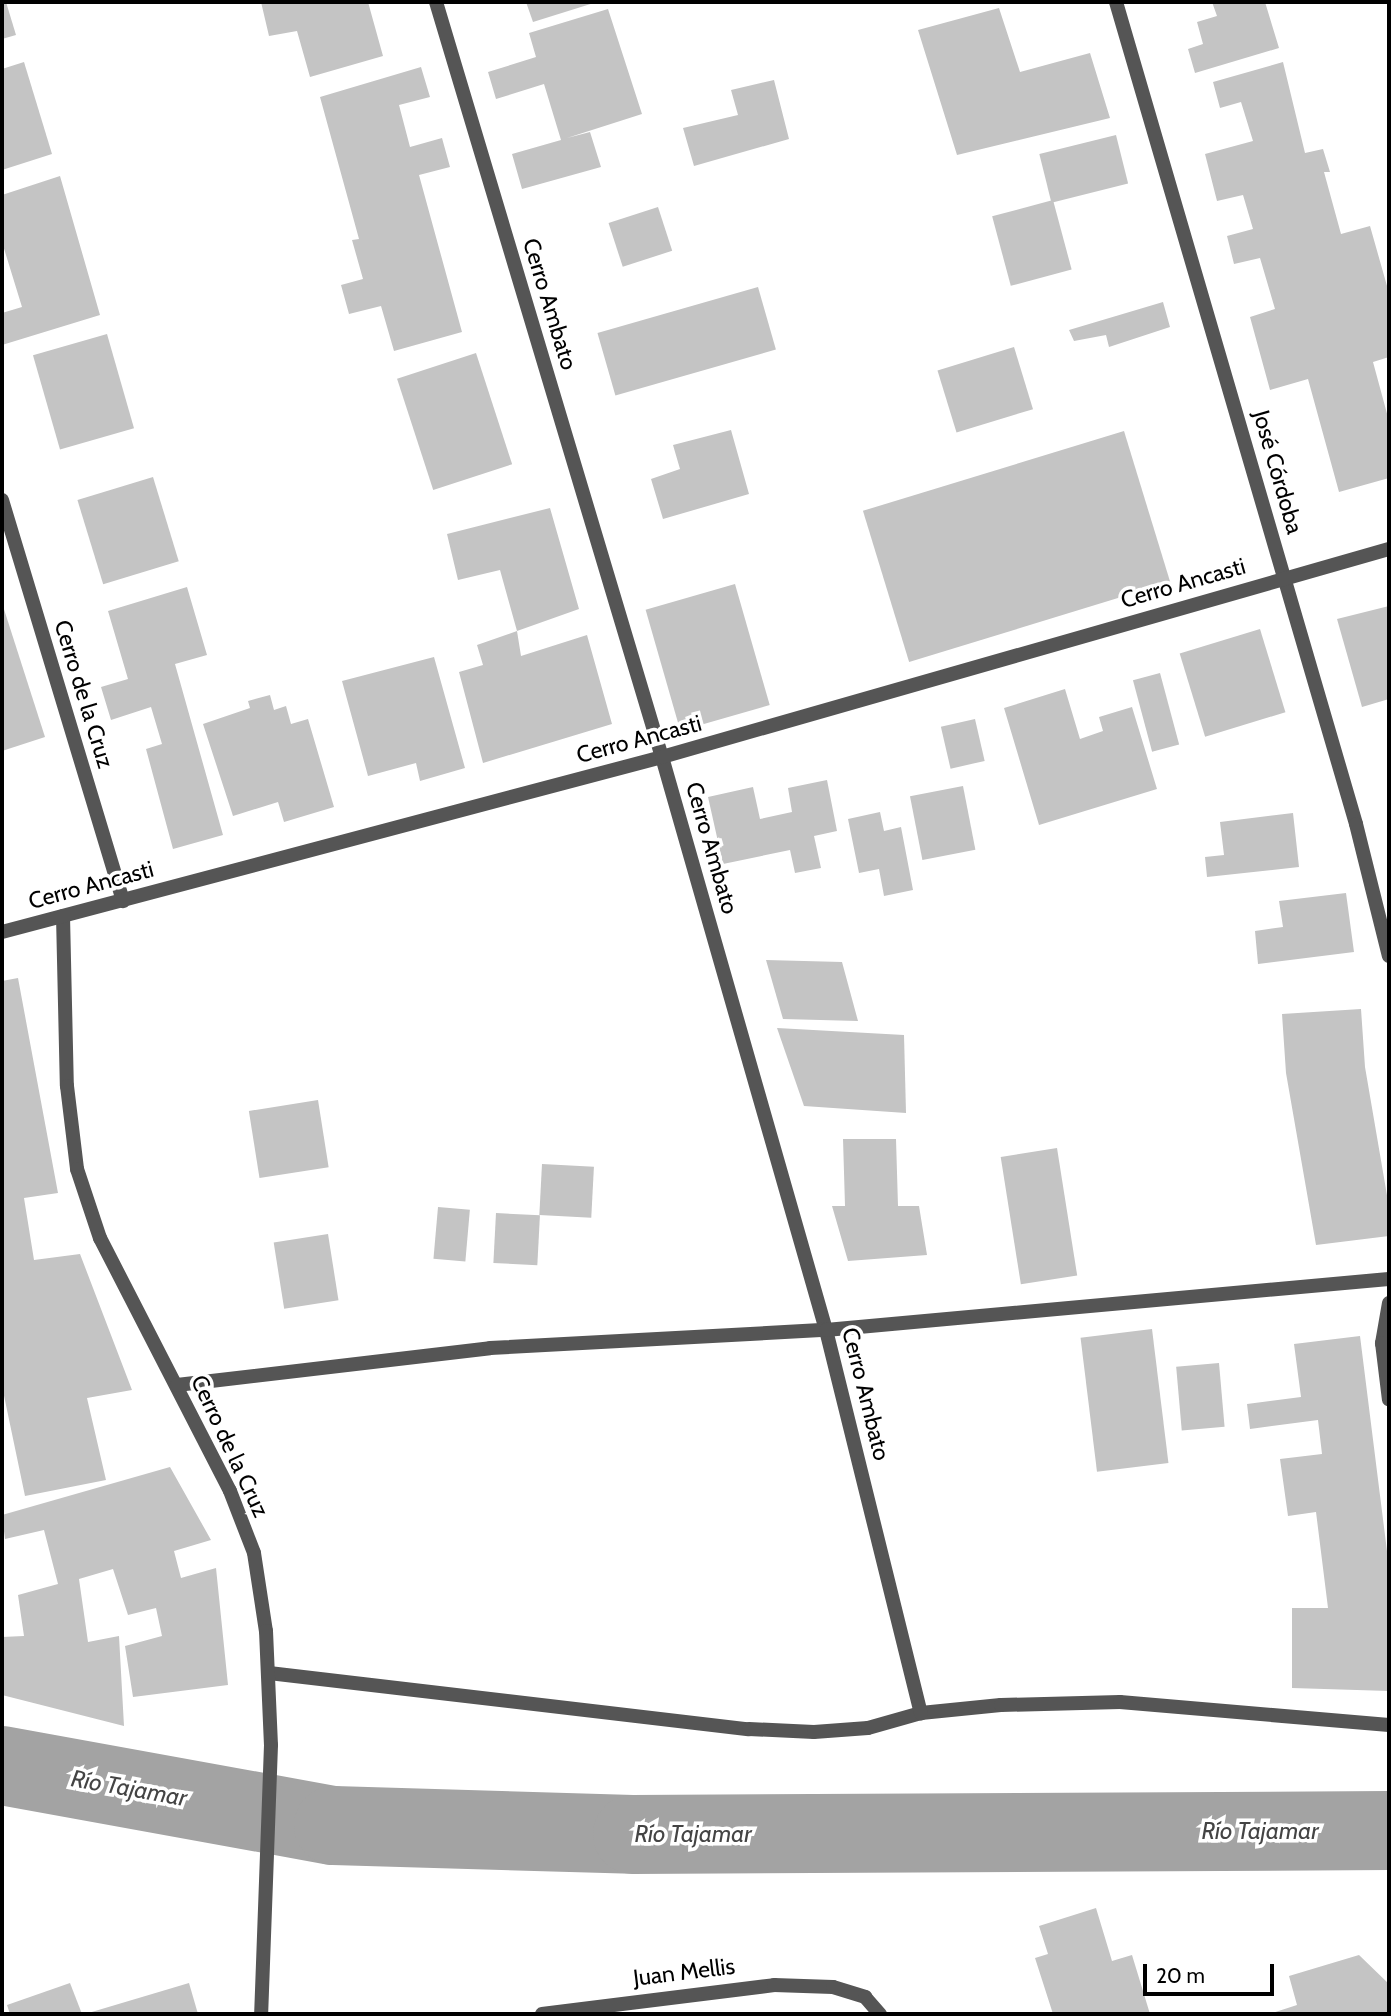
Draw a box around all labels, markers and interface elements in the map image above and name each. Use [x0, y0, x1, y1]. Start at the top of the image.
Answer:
street label: Cerro Ambato [517, 235, 583, 373]
street label: José Córdoba [1247, 407, 1309, 537]
street label: Cerro Ancasti [1118, 552, 1248, 614]
street label: Cerro de la Cruz [48, 617, 120, 771]
street label: Cerro Ancasti [573, 709, 705, 769]
street label: Cerro Ambato [680, 779, 744, 917]
street label: Cerro Ancasti [25, 855, 157, 915]
street label: Cerro Ambato [836, 1325, 896, 1463]
street label: Cerro de la Cruz [185, 1371, 275, 1521]
water label: Río Tajamar [69, 1764, 189, 1812]
water label: Río Tajamar [1201, 1817, 1319, 1845]
water label: Río Tajamar [634, 1820, 752, 1848]
scale bar [1146, 1950, 1277, 1994]
street label: Juan Mellis [632, 1952, 736, 1992]
text: 20 m [1156, 1963, 1205, 1988]

